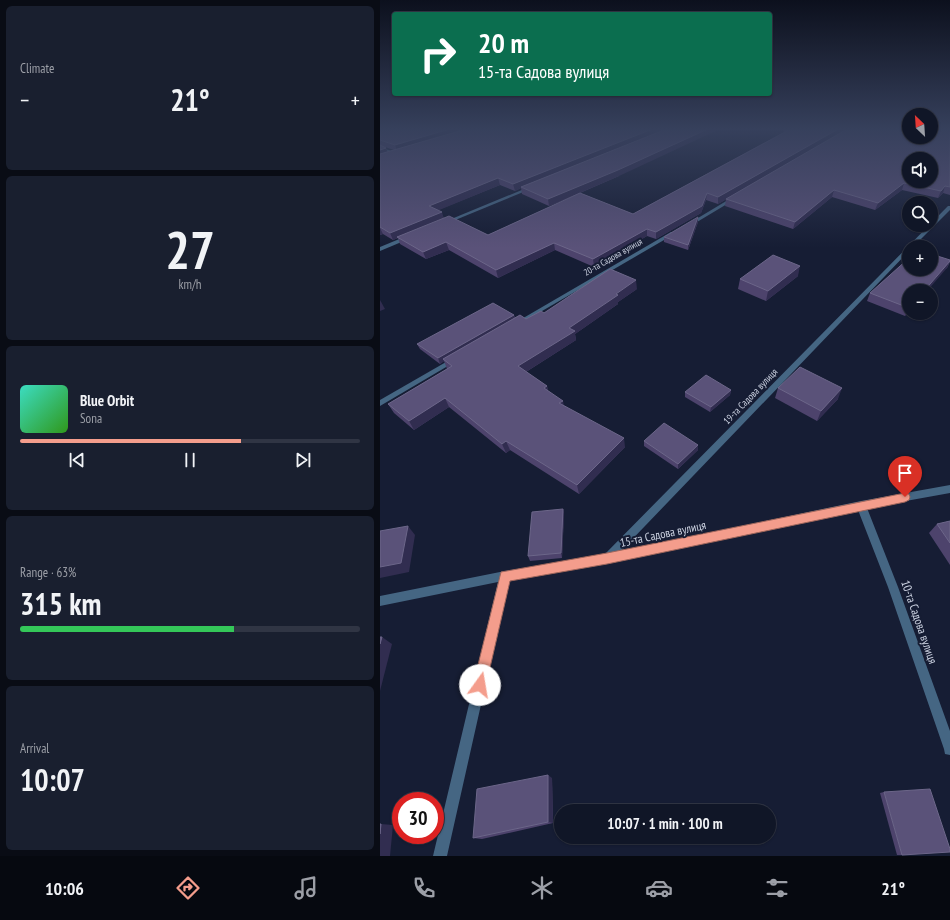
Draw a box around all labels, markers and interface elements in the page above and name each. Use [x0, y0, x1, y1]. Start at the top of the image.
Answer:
text: 20 m [478, 24, 529, 61]
icon: right [412, 28, 464, 80]
text: Climate [20, 60, 54, 77]
text: 15-та Садова вулиця [478, 60, 609, 83]
text: 21° [170, 80, 210, 119]
text: − [20, 86, 29, 114]
text: + [351, 86, 360, 114]
north arrow [902, 108, 938, 144]
map controls [902, 108, 938, 320]
button: sound [902, 152, 938, 188]
button: search [902, 196, 938, 232]
text: 27 [165, 216, 215, 283]
street label: 20-та Садова вулиця [582, 235, 644, 278]
button: + [902, 240, 938, 276]
text: km/h [178, 276, 202, 293]
button: − [902, 284, 938, 320]
street label: 19-та Садова вулиця [720, 366, 780, 427]
text: Blue Orbit [80, 391, 134, 410]
text: Sona [80, 410, 102, 427]
icon: previous [66, 449, 88, 471]
icon: pause [179, 449, 201, 471]
icon: next [292, 449, 314, 471]
pin [888, 456, 922, 497]
icon: arrive [894, 462, 916, 484]
street label: 15-та Садова вулиця [619, 517, 708, 550]
text: Range · 63% [20, 564, 76, 581]
street label: 10-та Садова вулиця [898, 578, 941, 666]
text: 315 km [20, 584, 101, 623]
position arrow [459, 664, 501, 706]
text: Arrival [20, 740, 49, 757]
text: 10:07 [20, 760, 85, 799]
speed limit sign: 30 [392, 792, 444, 844]
text: 10:07 · 1 min · 100 m [607, 814, 723, 833]
icon: directions [174, 874, 202, 902]
icon: music [292, 874, 320, 902]
icon: phone [410, 874, 438, 902]
icon: climate [528, 874, 556, 902]
icon: car [645, 874, 673, 902]
icon: filters [763, 874, 791, 902]
text: 10:06 [45, 877, 84, 900]
text: 21° [881, 877, 905, 900]

